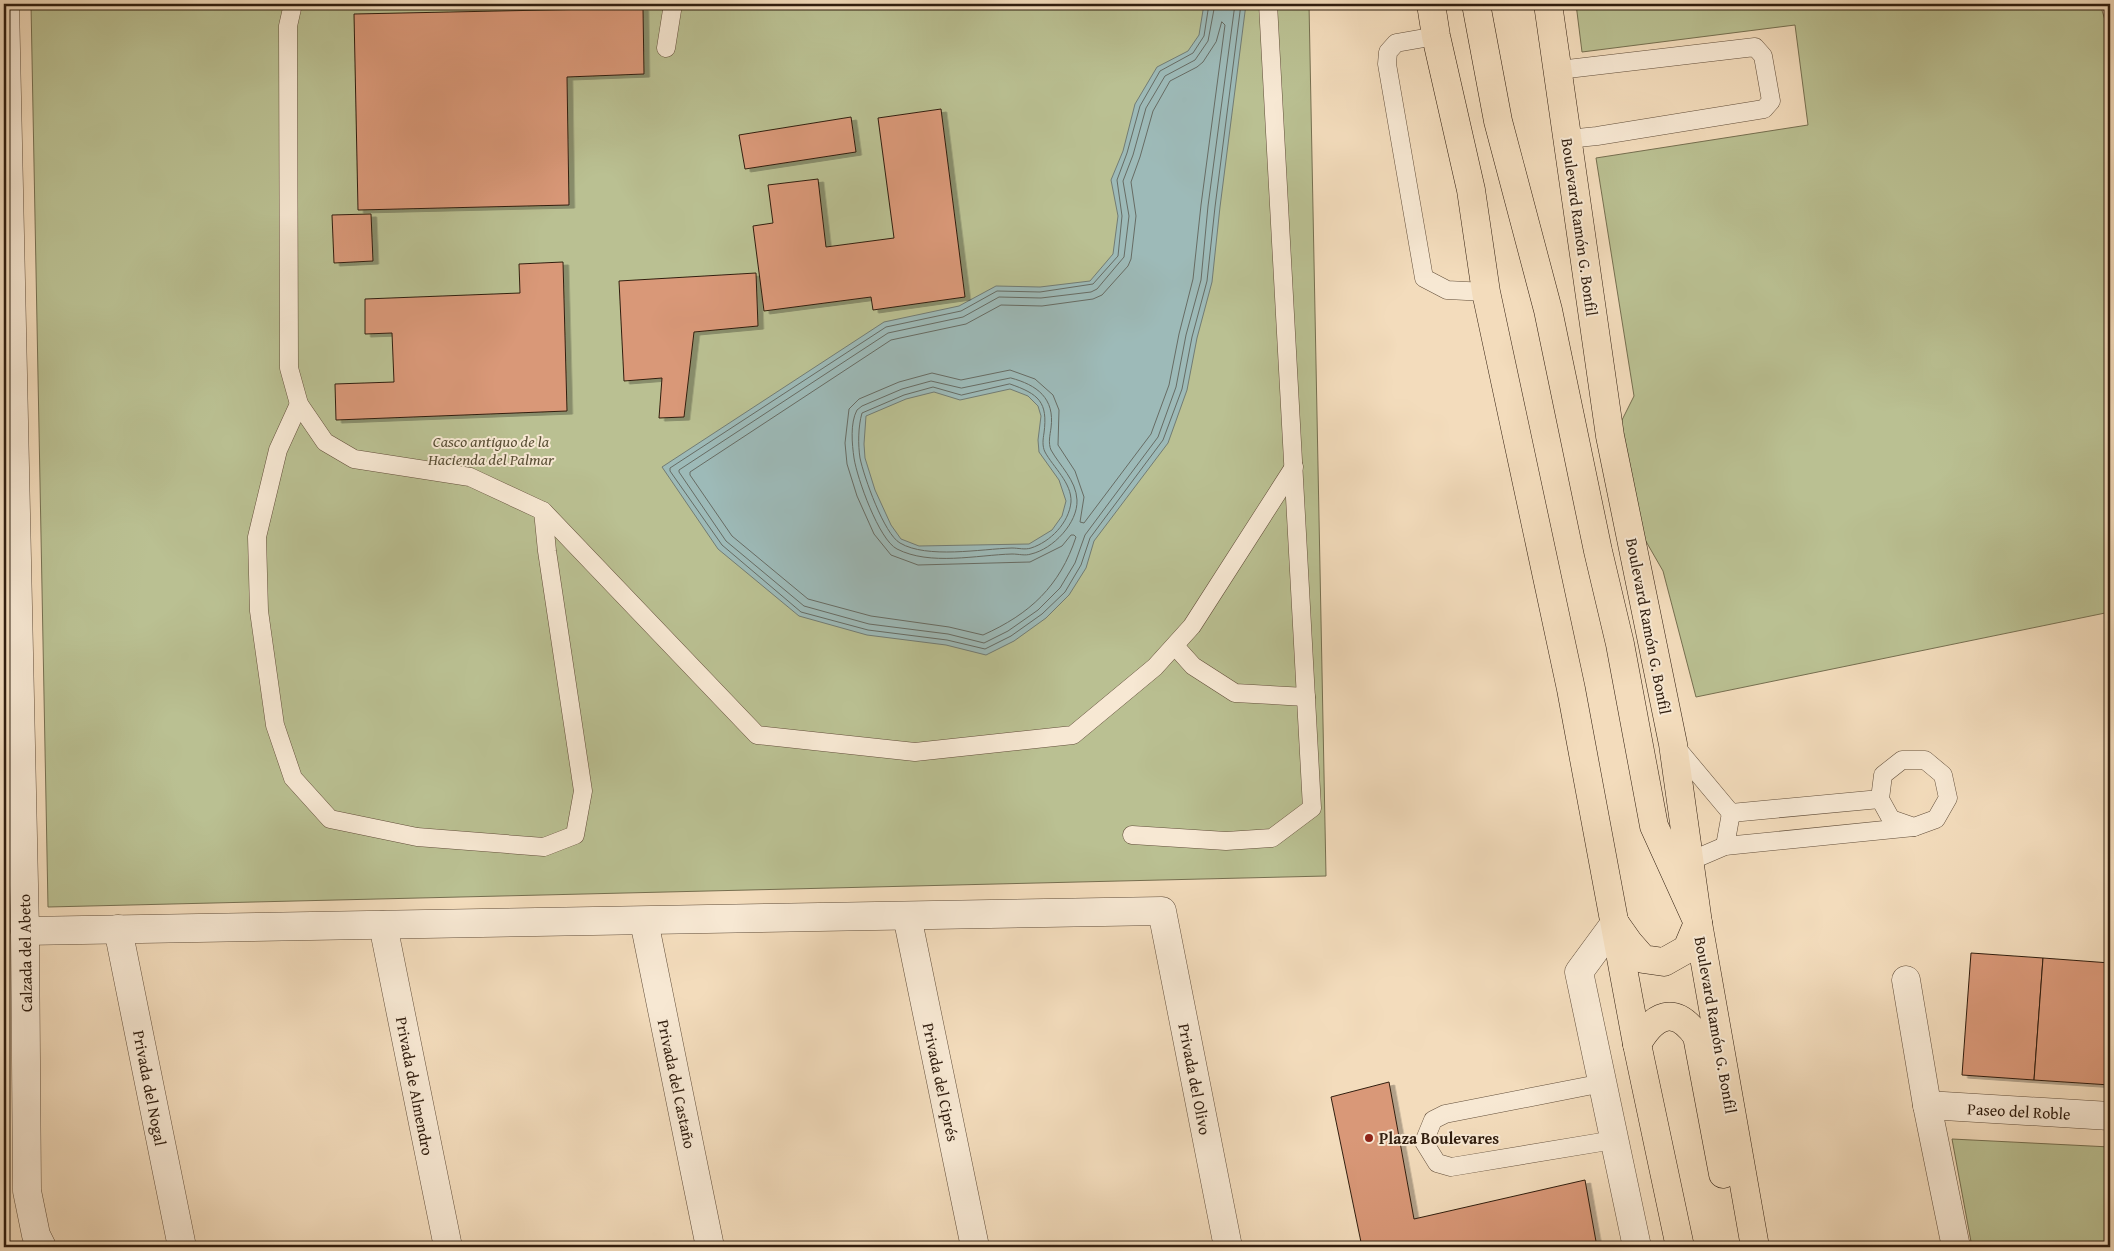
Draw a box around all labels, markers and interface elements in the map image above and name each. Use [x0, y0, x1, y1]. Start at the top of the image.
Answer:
street label: Boulevard Ramón G. Bonfil [1556, 137, 1604, 318]
park label: Casco antiguo de la Hacienda del Palmar [427, 429, 555, 471]
street label: Boulevard Ramón G. Bonfil [1620, 536, 1678, 717]
street label: Calzada del Abeto [12, 894, 38, 1012]
street label: Boulevard Ramón G. Bonfil [1689, 935, 1743, 1116]
street label: Privada de Almendro [390, 1015, 440, 1157]
street label: Privada del Castaño [652, 1017, 702, 1151]
street label: Privada del Ciprés [917, 1020, 965, 1144]
street label: Privada del Olivo [1172, 1021, 1218, 1137]
street label: Privada del Nogal [127, 1028, 173, 1148]
street label: Paseo del Roble [1967, 1096, 2071, 1126]
place label: Plaza Boulevares [1379, 1126, 1499, 1150]
marker: Plaza Boulevares [1363, 1132, 1375, 1144]

